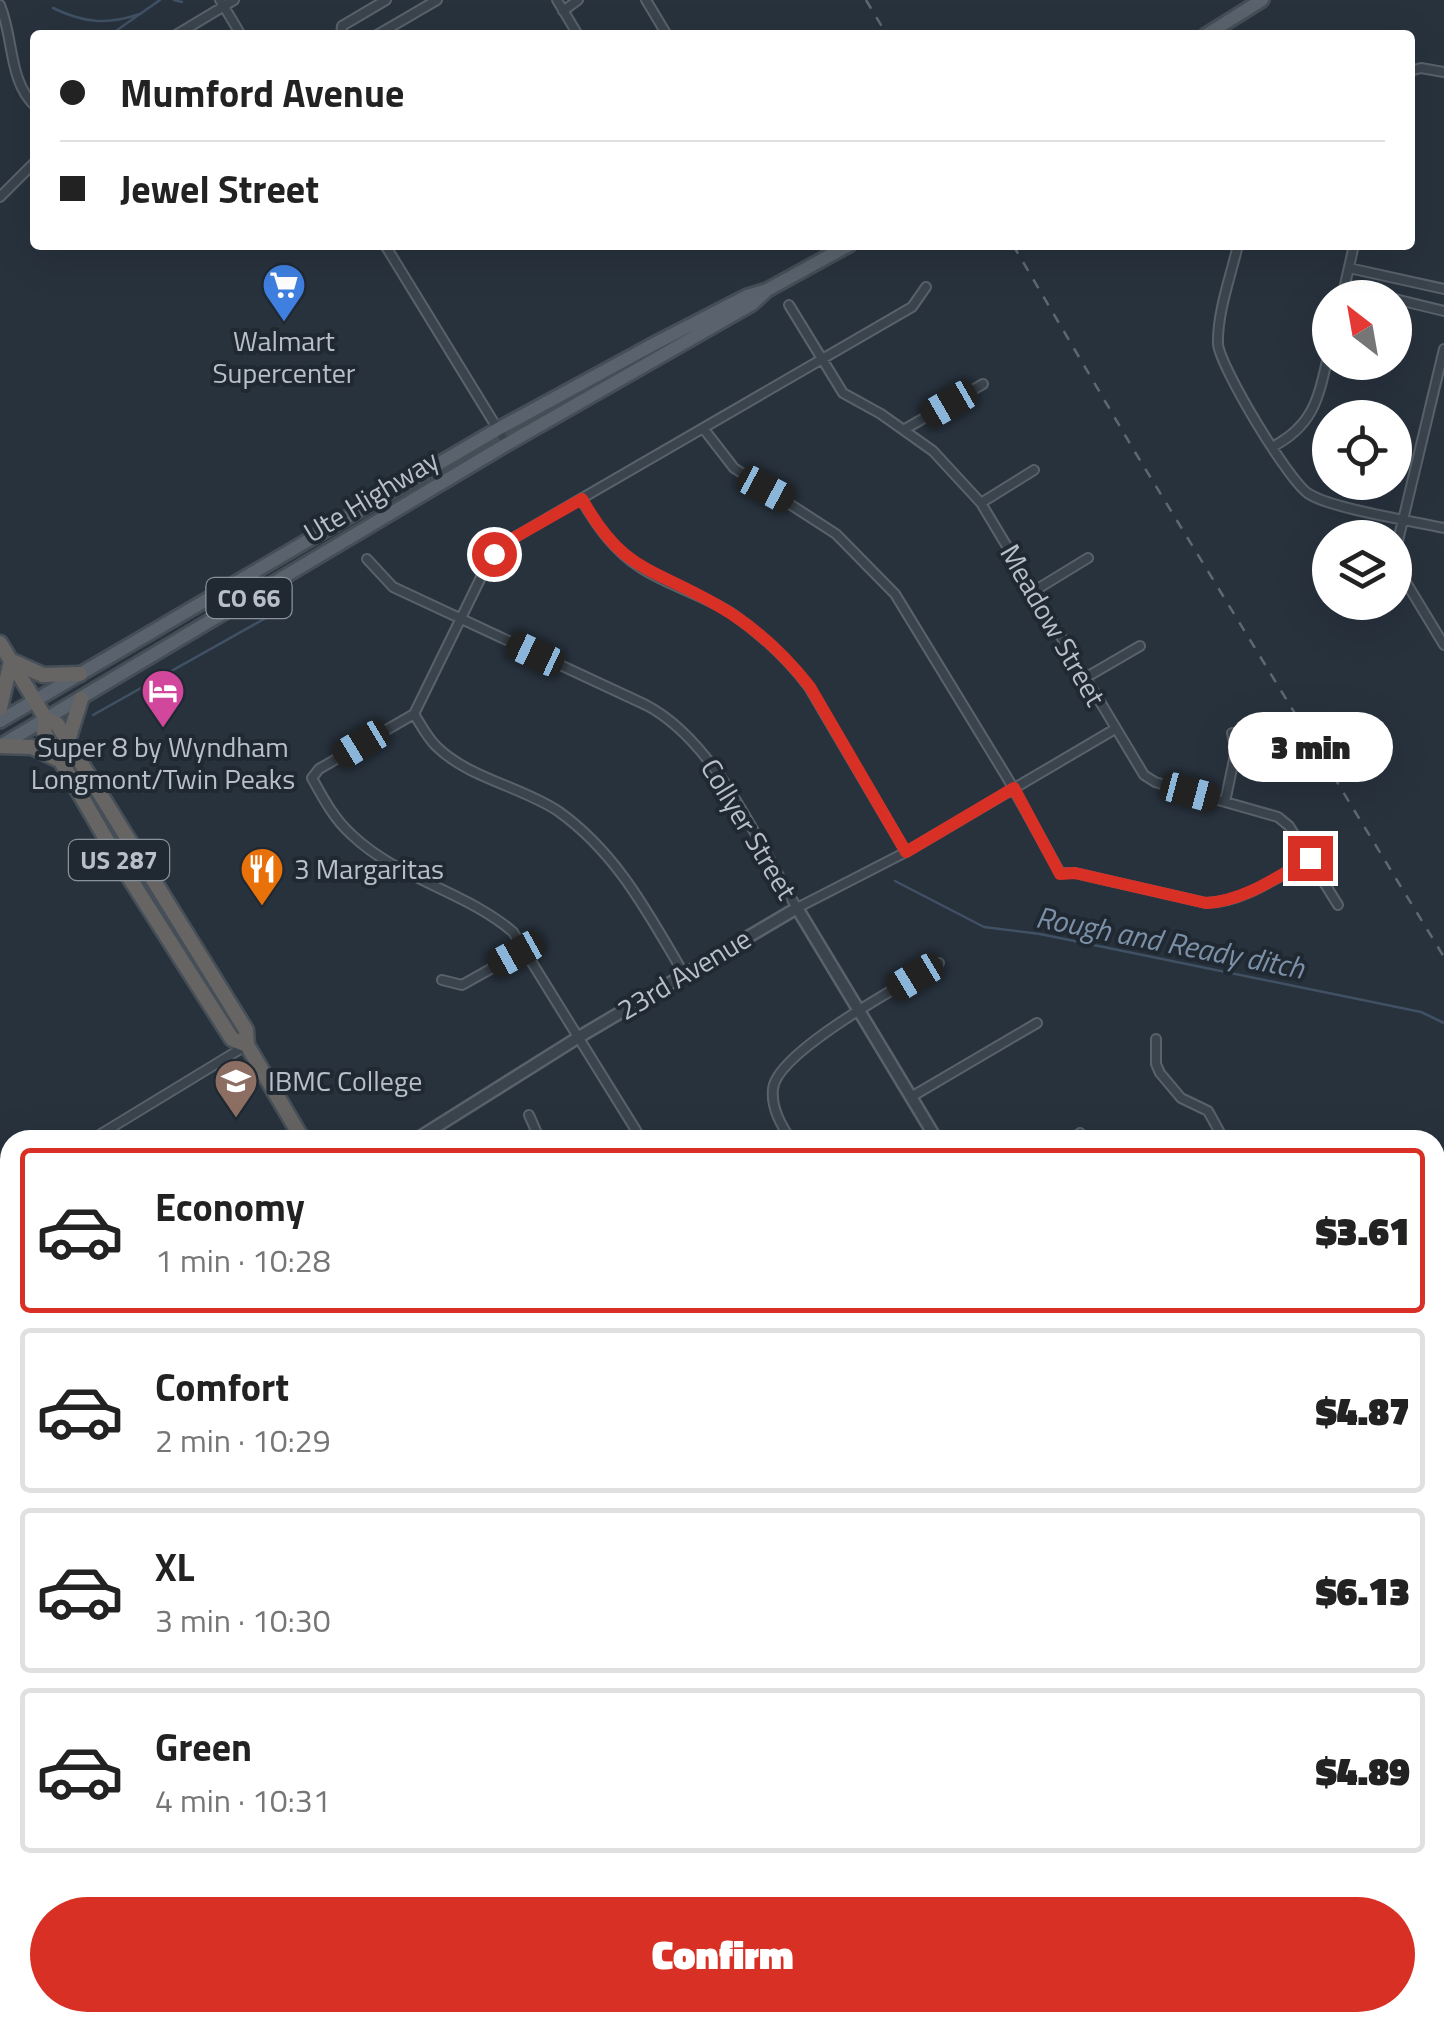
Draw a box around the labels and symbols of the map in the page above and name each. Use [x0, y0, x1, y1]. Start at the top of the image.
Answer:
supermarket icon: Walmart Supercenter [261, 262, 307, 323]
north arrow [1312, 280, 1412, 380]
place label: Walmart Supercenter [212, 319, 356, 394]
car [916, 376, 982, 432]
street label: Ute Highway [295, 438, 447, 553]
car [732, 462, 800, 516]
route start [472, 532, 517, 577]
street label: Meadow Street [990, 536, 1117, 714]
road number: CO 66 [206, 578, 292, 618]
car [501, 628, 569, 680]
hotel icon: Super 8 by Wyndham Longmont/Twin Peaks [140, 668, 186, 729]
callout: 3 min [1228, 713, 1392, 783]
car [328, 716, 394, 772]
place label: Super 8 by Wyndham Longmont/Twin Peaks [31, 725, 295, 800]
street label: Collyer Street [690, 750, 809, 908]
car [1157, 770, 1223, 814]
route end [1288, 836, 1333, 881]
road number: US 287 [69, 840, 169, 880]
restaurant icon: 3 Margaritas [239, 846, 285, 907]
place label: 3 Margaritas [294, 847, 444, 890]
water label: Rough and Ready ditch [1032, 893, 1309, 991]
street label: 23rd Avenue [609, 917, 759, 1030]
car [482, 926, 550, 982]
car [882, 949, 948, 1005]
school or university icon: IBMC College [213, 1058, 259, 1119]
place label: IBMC College [268, 1059, 422, 1102]

